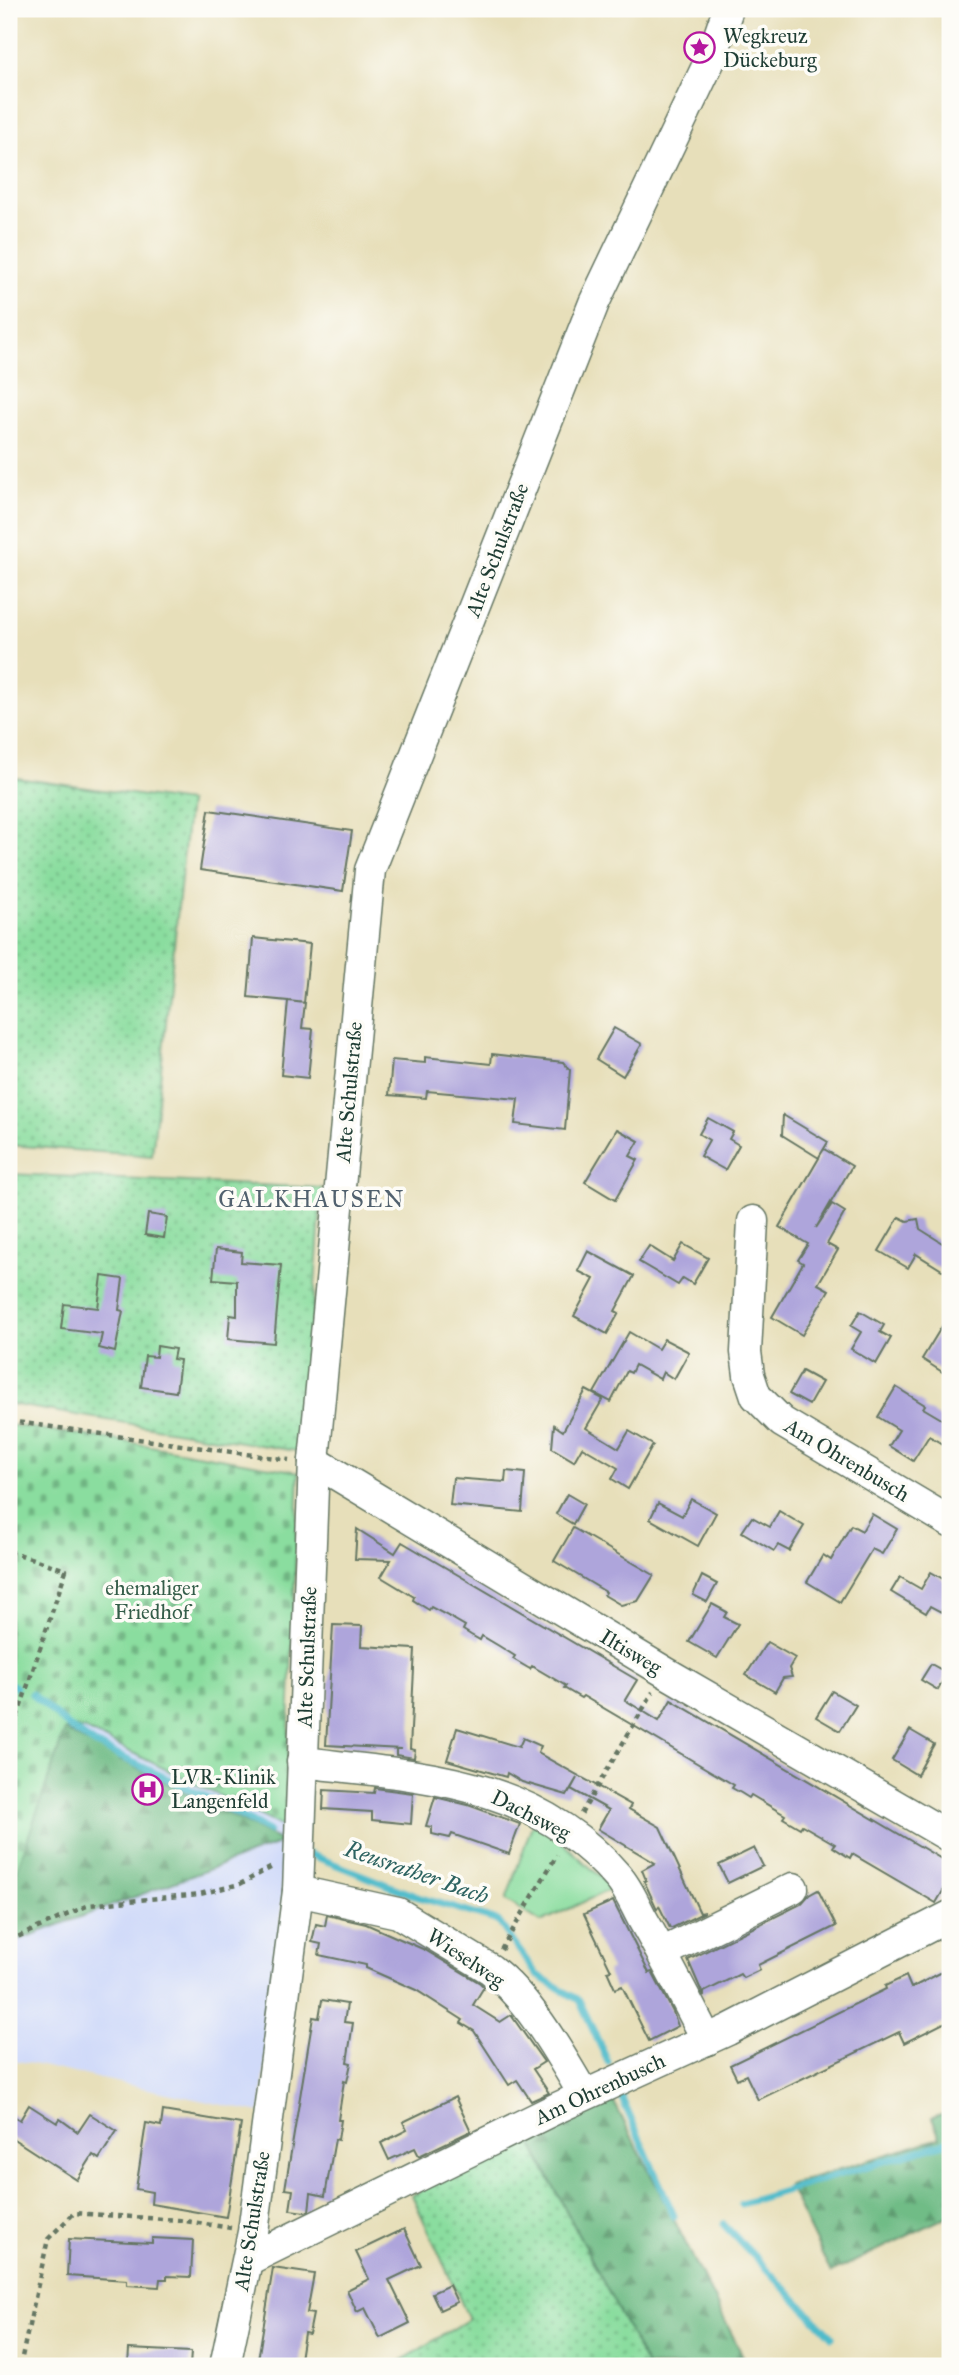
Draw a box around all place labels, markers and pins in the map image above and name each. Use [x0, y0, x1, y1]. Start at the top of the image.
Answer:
place label: Wegkreuz Dückeburg [723, 23, 817, 73]
place icon: Wegkreuz Dückeburg [683, 31, 717, 65]
place label: LVR-Klinik Langenfeld [171, 1764, 276, 1814]
hospital icon: LVR-Klinik Langenfeld [131, 1772, 165, 1806]

